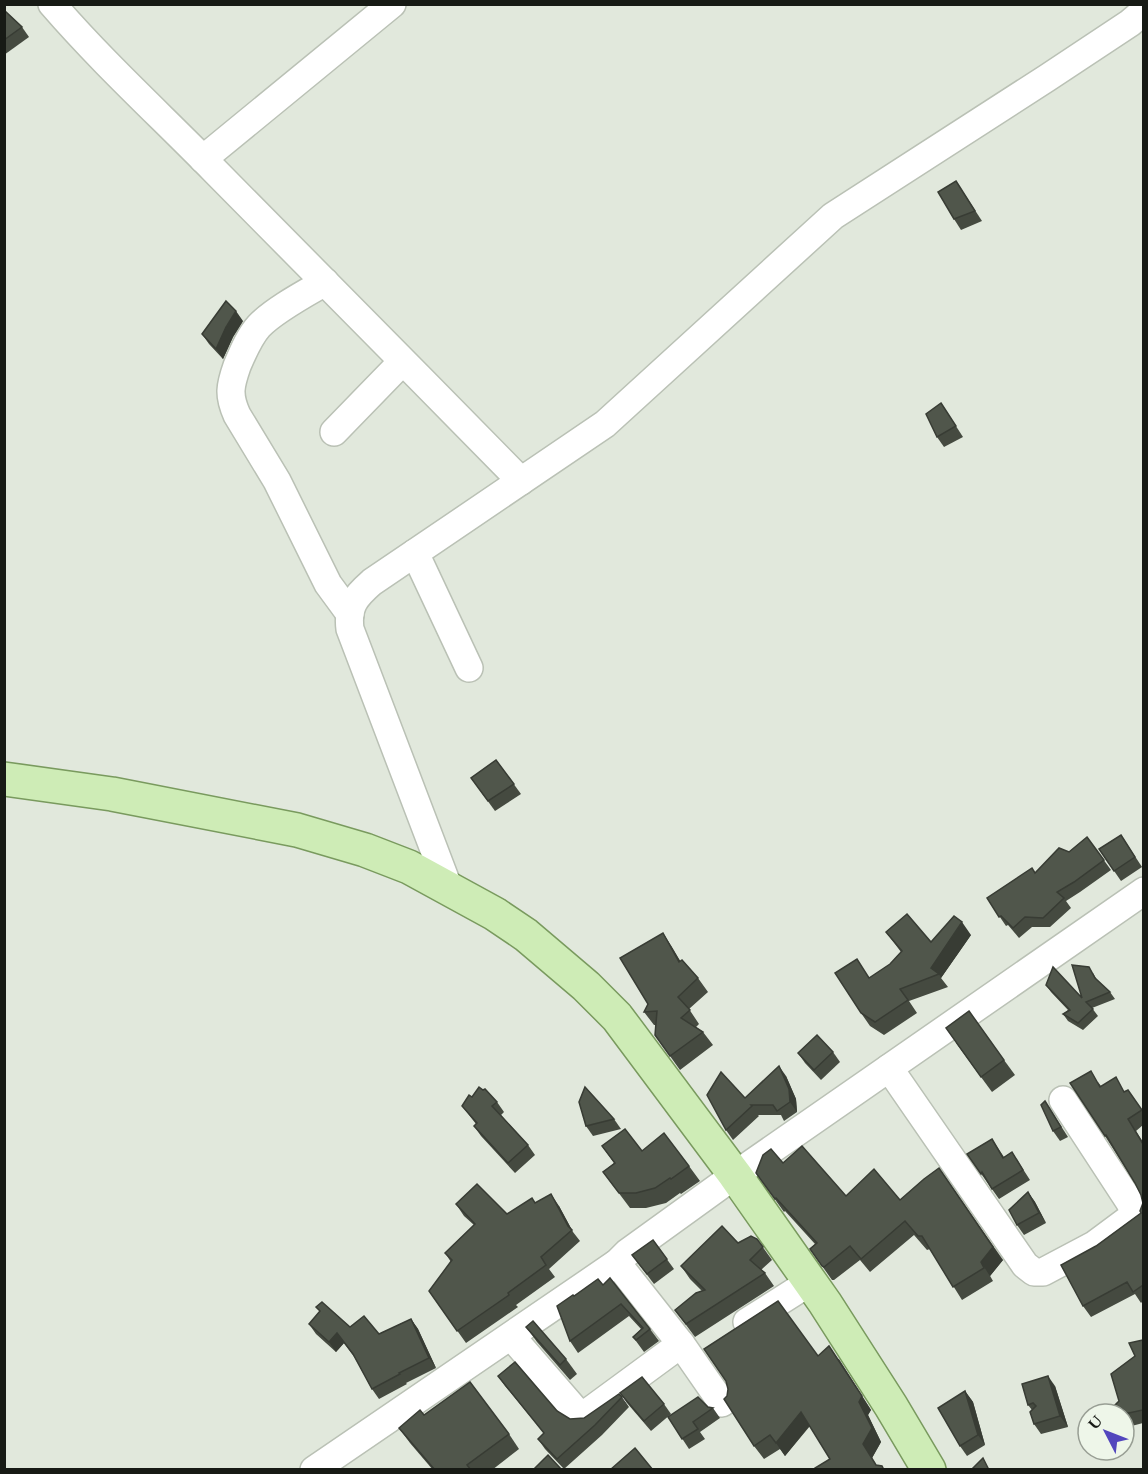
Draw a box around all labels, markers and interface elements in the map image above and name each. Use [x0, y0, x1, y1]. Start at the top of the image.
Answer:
north arrow [1076, 1402, 1136, 1462]
text: U [1082, 1410, 1109, 1436]

